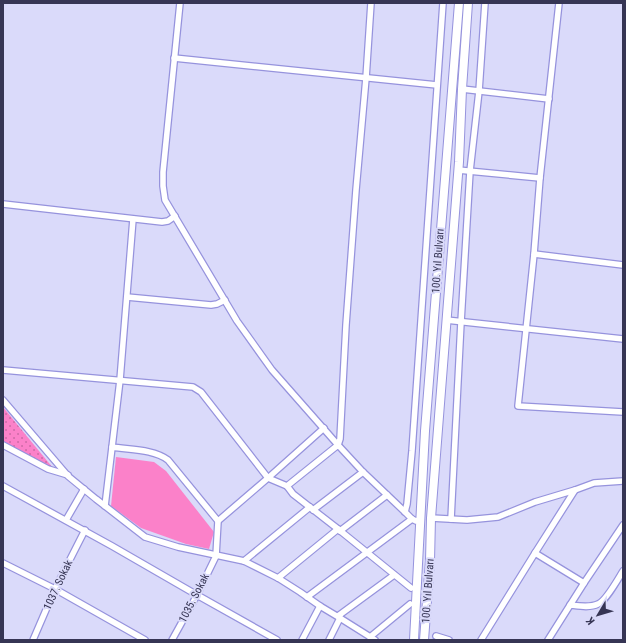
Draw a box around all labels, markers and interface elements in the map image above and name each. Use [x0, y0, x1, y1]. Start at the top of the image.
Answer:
street label: 100. Yıl Bulvarı [429, 228, 447, 294]
street label: 1037. Sokak [41, 558, 75, 612]
street label: 100. Yıl Bulvarı [419, 558, 437, 624]
street label: 1035. Sokak [176, 571, 212, 625]
north arrow [578, 595, 618, 635]
text: K [583, 614, 598, 627]

